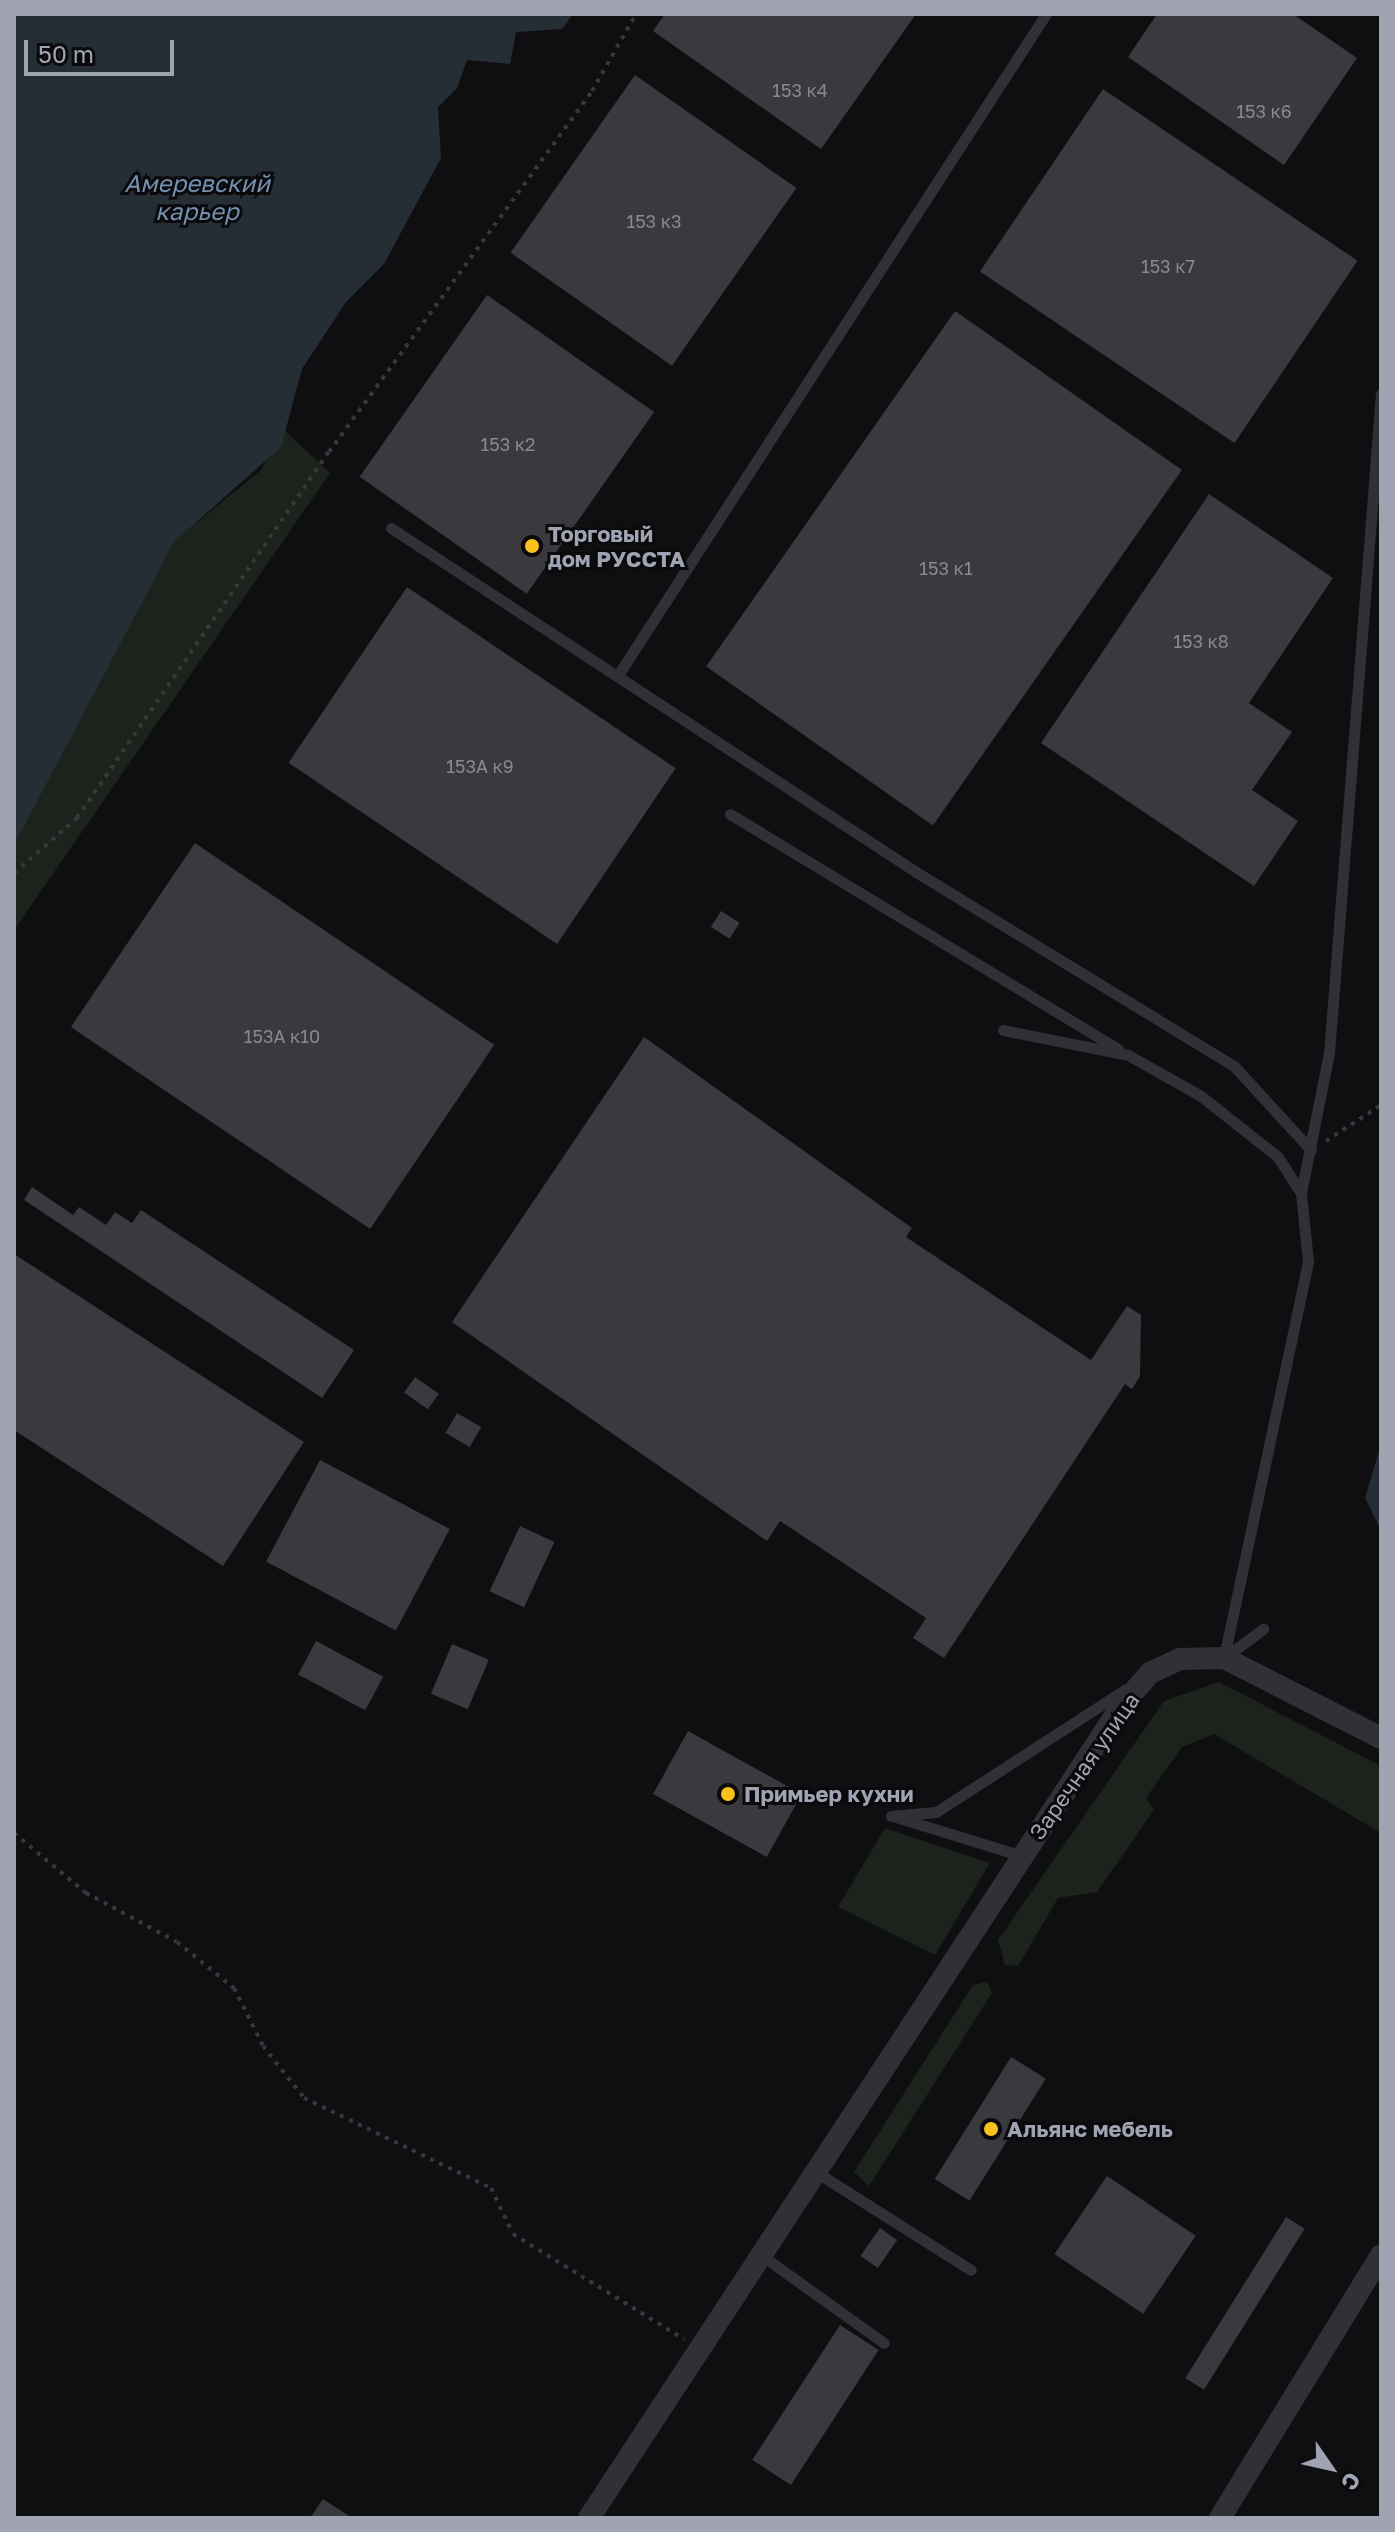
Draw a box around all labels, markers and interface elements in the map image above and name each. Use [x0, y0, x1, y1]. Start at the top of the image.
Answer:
scale bar [28, 24, 178, 74]
text: 50 m [38, 39, 94, 68]
house number: 153 к4 [772, 79, 828, 101]
house number: 153 к6 [1236, 100, 1292, 122]
water label: Амеревский карьер [124, 169, 270, 225]
house number: 153 к3 [626, 210, 682, 232]
house number: 153 к7 [1141, 255, 1195, 277]
house number: 153 к2 [481, 433, 535, 455]
place label: Торговый дом РУССТА [548, 520, 685, 572]
marker: Торговый дом РУССТА [523, 537, 541, 555]
house number: 153 к1 [919, 557, 973, 579]
house number: 153 к8 [1173, 630, 1229, 652]
house number: 153А к9 [446, 755, 514, 777]
house number: 153А к10 [244, 1025, 320, 1047]
street label: Заречная улица [1023, 1687, 1145, 1845]
place label: Примьер кухни [744, 1781, 914, 1807]
marker: Примьер кухни [719, 1785, 737, 1803]
place label: Альянс мебель [1007, 2116, 1173, 2142]
marker: Альянс мебель [982, 2120, 1000, 2138]
north arrow [1291, 2428, 1371, 2508]
text: С [1336, 2468, 1367, 2496]

